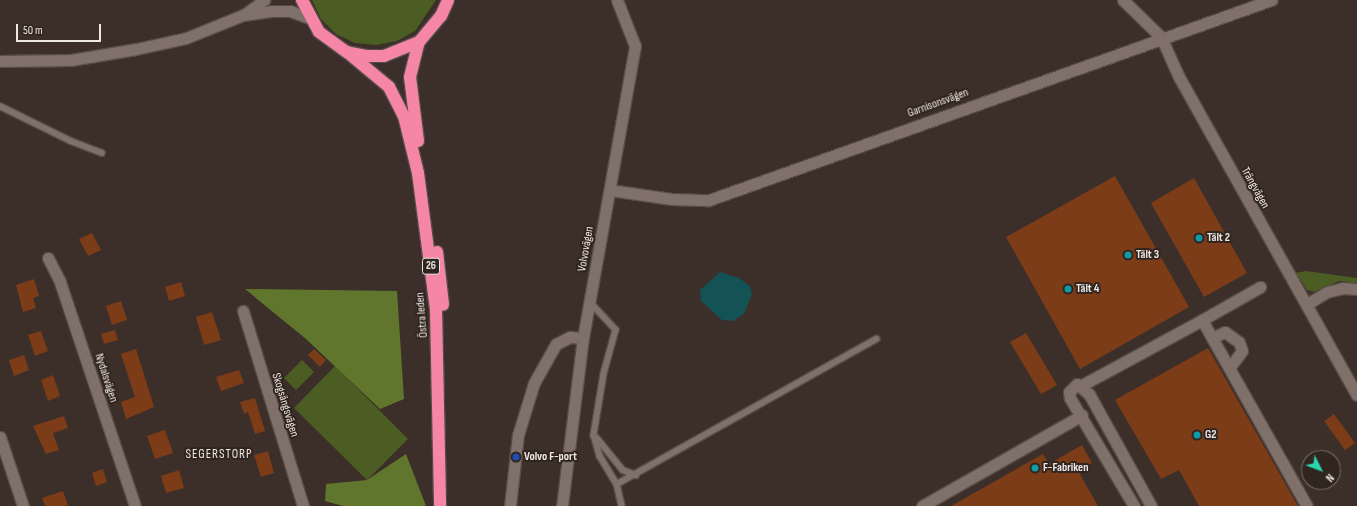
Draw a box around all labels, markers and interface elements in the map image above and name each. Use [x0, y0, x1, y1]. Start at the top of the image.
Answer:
scale bar [18, 16, 103, 42]
text: 50 m [23, 23, 43, 38]
street label: Garnisonsvägen [906, 85, 970, 121]
street label: Trängvägen [1238, 165, 1272, 211]
street label: Volvovägen [575, 225, 597, 273]
place label: Tält 2 [1207, 231, 1230, 245]
marker: Tält 2 [1194, 233, 1204, 243]
place label: Tält 3 [1136, 248, 1159, 262]
marker: Tält 3 [1123, 250, 1133, 260]
road number: 26 [422, 257, 440, 275]
place label: Tält 4 [1076, 282, 1099, 296]
marker: Tält 4 [1063, 284, 1073, 294]
street label: Östra leden [413, 292, 431, 338]
street label: Nydalsvägen [91, 352, 121, 404]
street label: Skogsängsvägen [268, 371, 302, 439]
place label: G2 [1205, 428, 1217, 442]
marker: G2 [1192, 430, 1202, 440]
district label: SEGERSTORP [185, 446, 253, 462]
place label: Volvo F-port [524, 450, 577, 464]
north arrow [1301, 450, 1341, 490]
marker: Volvo F-port [511, 452, 521, 462]
place label: F-Fabriken [1043, 461, 1089, 475]
marker: F-Fabriken [1030, 463, 1040, 473]
text: N [1323, 471, 1336, 484]

